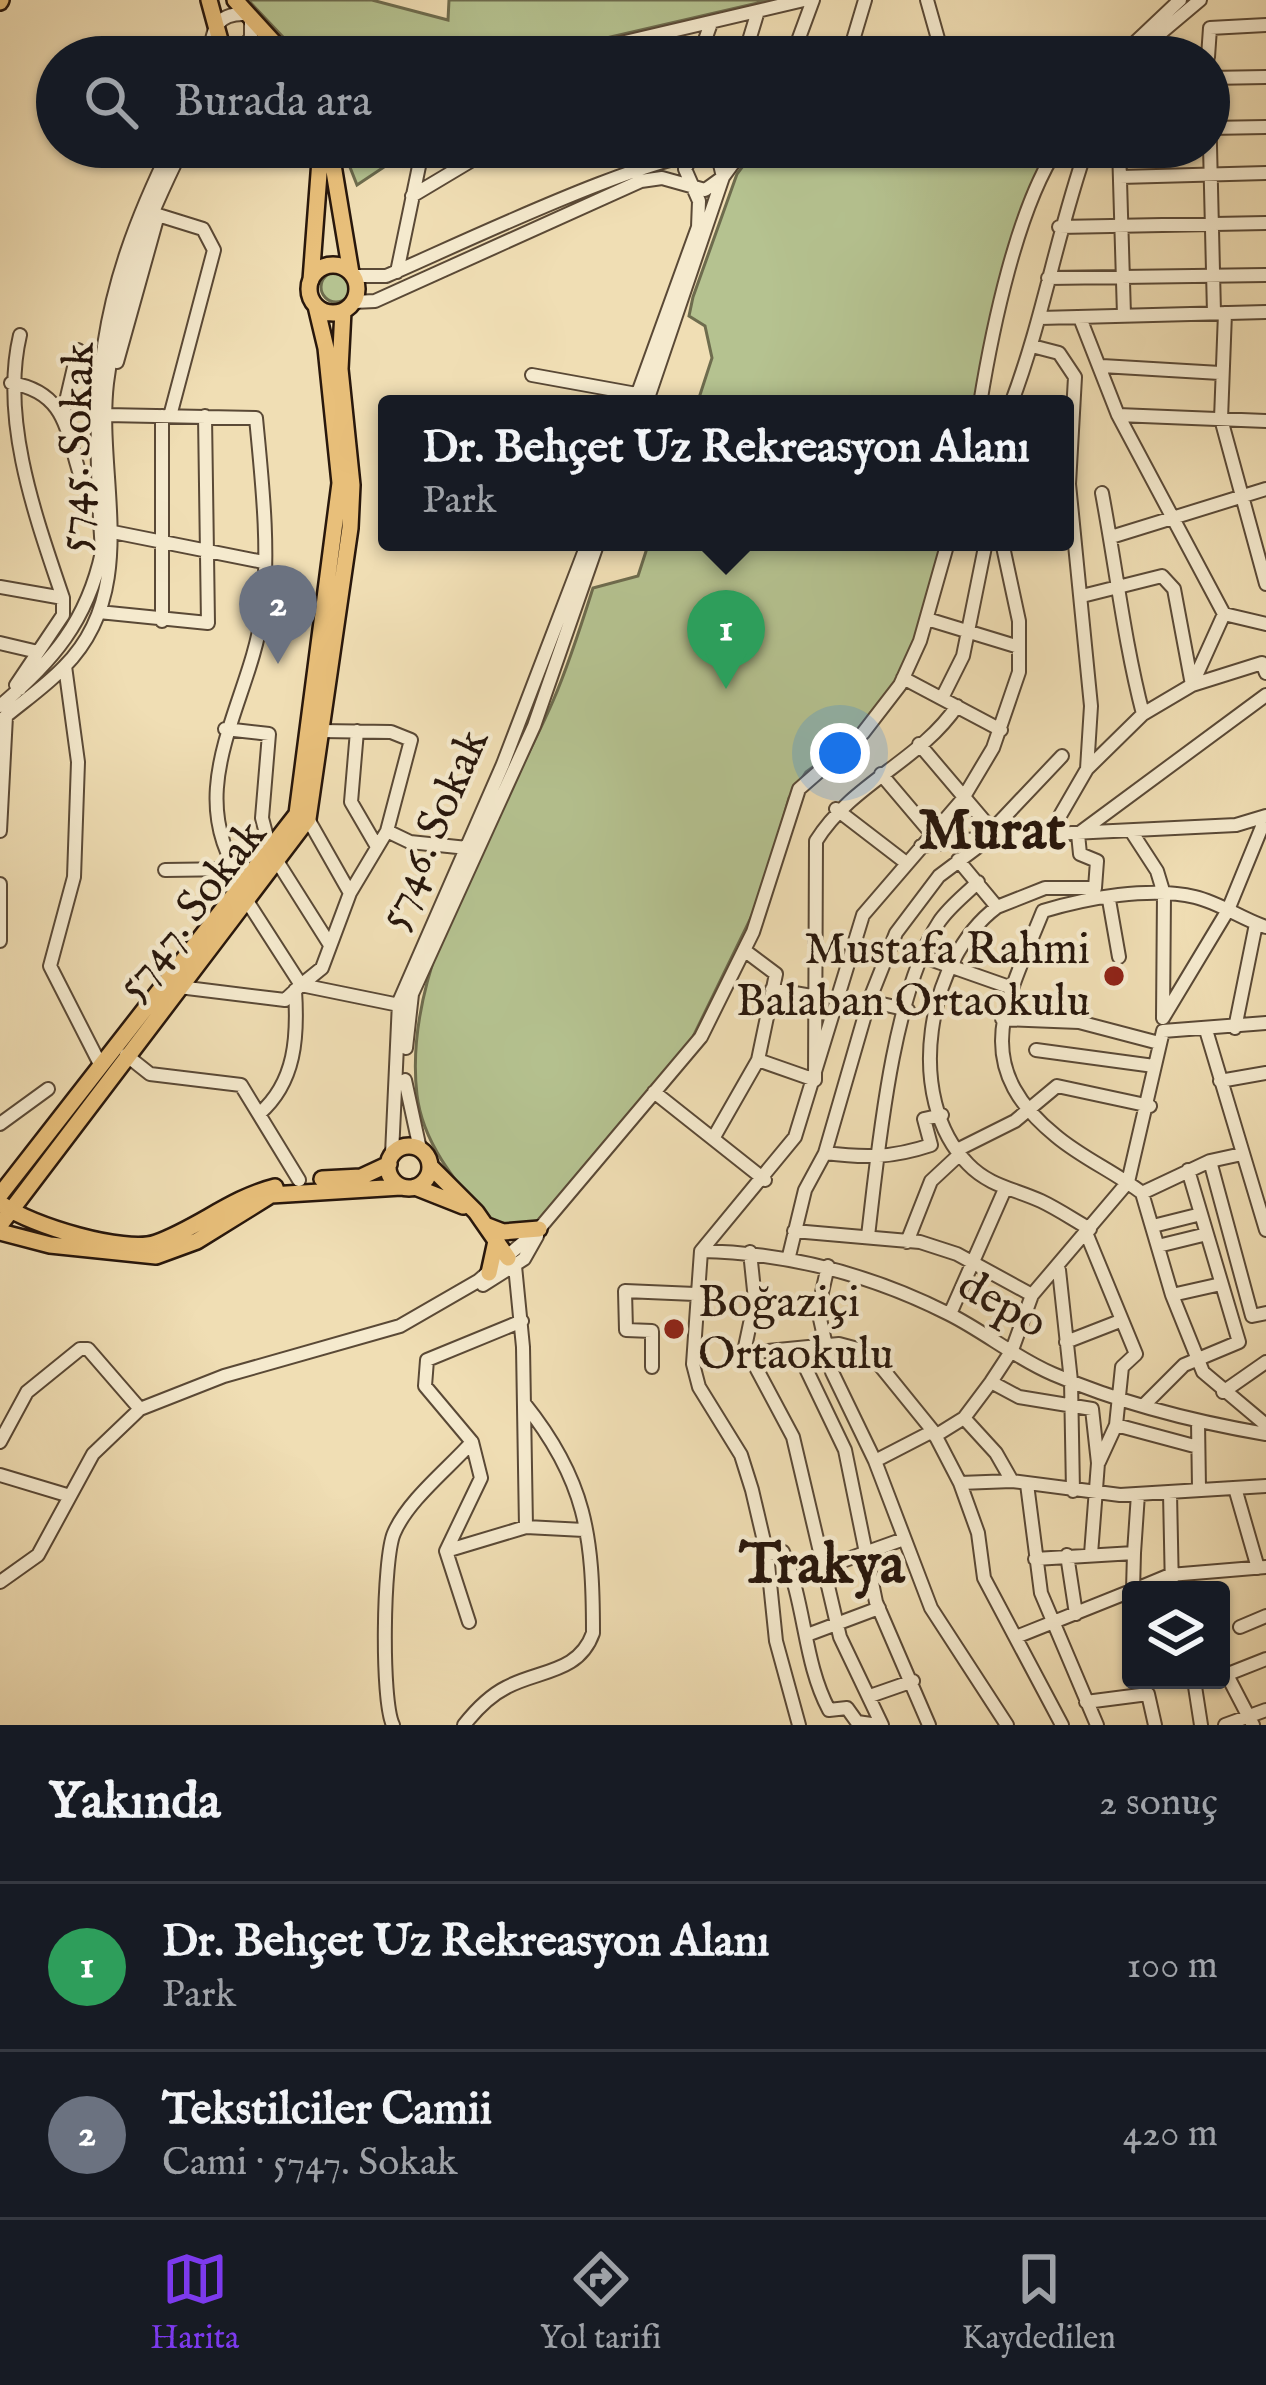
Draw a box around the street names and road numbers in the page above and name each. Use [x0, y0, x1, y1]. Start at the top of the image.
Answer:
street label: 5745. Sokak [45, 340, 109, 553]
street label: 5746. Sokak [365, 720, 504, 938]
street label: 5747. Sokak [104, 808, 281, 1012]
street label: depo [947, 1257, 1057, 1353]

